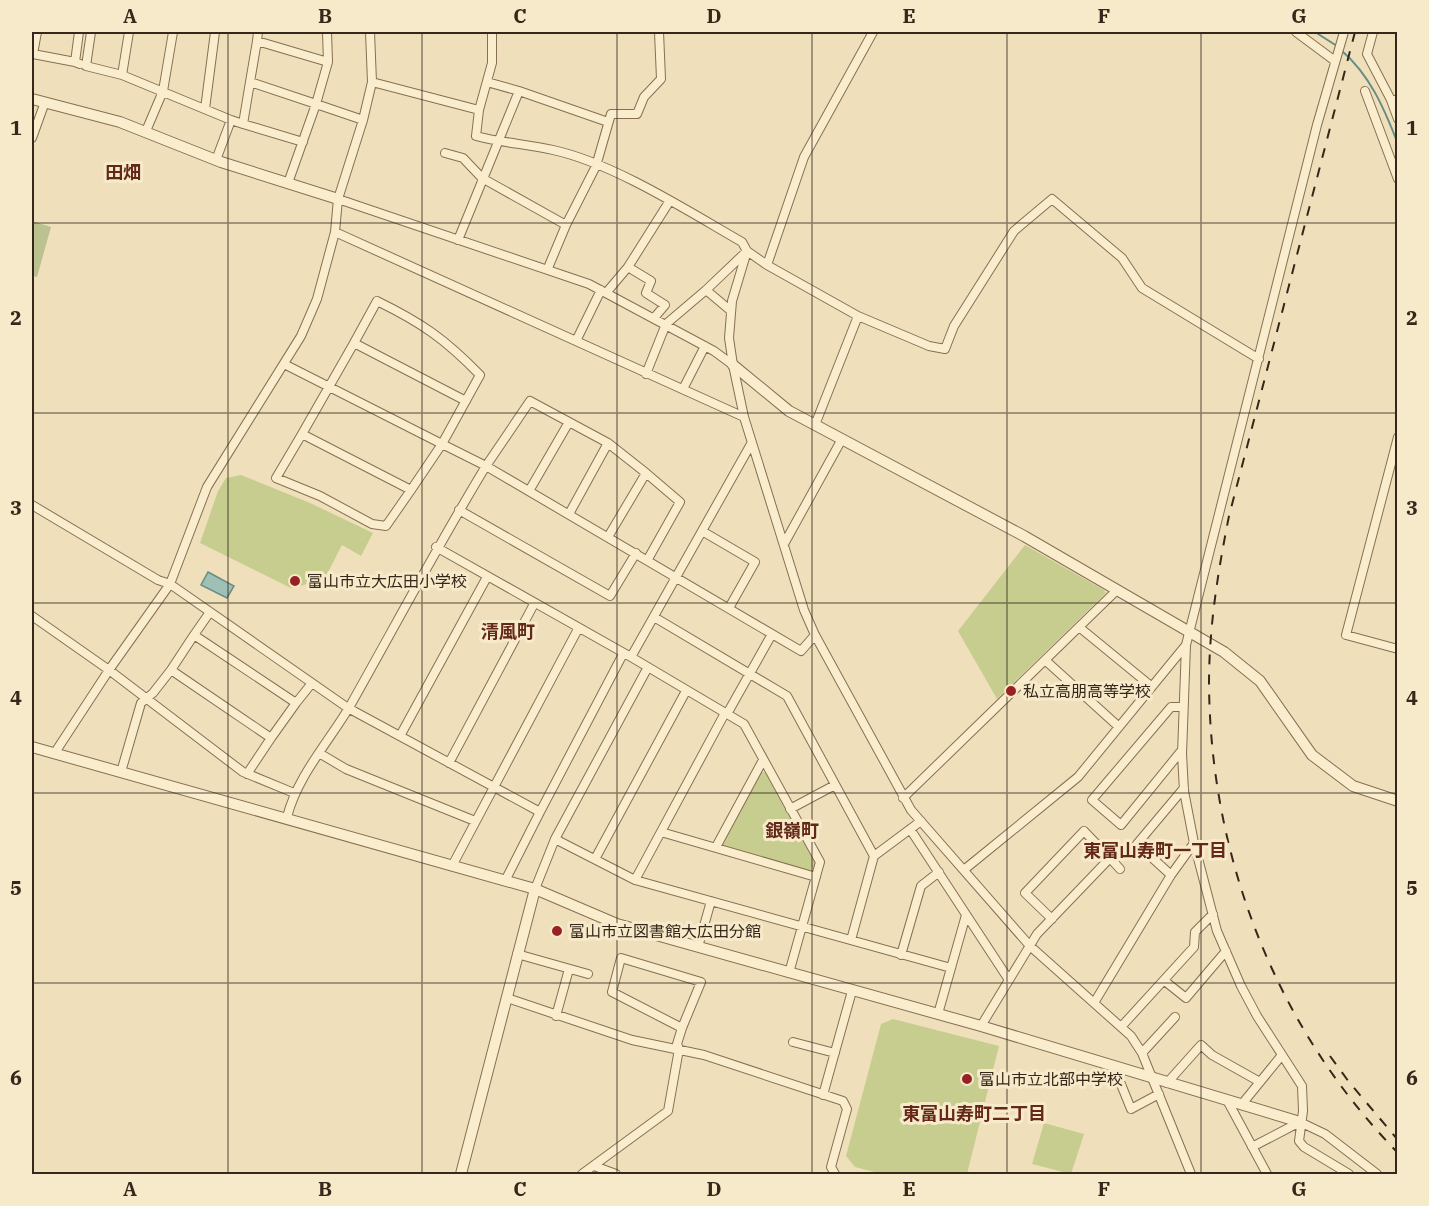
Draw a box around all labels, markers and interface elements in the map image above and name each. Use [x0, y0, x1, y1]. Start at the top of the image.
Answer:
text: A [123, 2, 137, 29]
text: B [318, 2, 332, 29]
text: C [513, 2, 527, 29]
text: D [706, 2, 722, 29]
text: E [902, 2, 916, 29]
text: F [1098, 2, 1110, 29]
text: G [1291, 2, 1307, 29]
text: 1 [10, 114, 22, 141]
text: 1 [1406, 114, 1418, 141]
district label: 田畑 [105, 161, 141, 184]
text: 2 [10, 304, 22, 331]
text: 2 [1406, 304, 1418, 331]
text: 3 [10, 494, 22, 521]
text: 3 [1406, 494, 1418, 521]
place label: 富山市立大広田小学校 [307, 571, 467, 591]
marker: 富山市立大広田小学校 [288, 574, 302, 588]
district label: 清風町 [481, 620, 535, 643]
place label: 私立高朋高等学校 [1023, 681, 1151, 701]
text: 4 [10, 684, 22, 711]
marker: 私立高朋高等学校 [1004, 684, 1018, 698]
text: 4 [1406, 684, 1418, 711]
district label: 銀嶺町 [765, 819, 819, 842]
district label: 東富山寿町一丁目 [1083, 839, 1227, 862]
text: 5 [10, 874, 22, 901]
text: 5 [1406, 874, 1418, 901]
place label: 富山市立図書館大広田分館 [569, 921, 761, 941]
marker: 富山市立図書館大広田分館 [550, 924, 564, 938]
text: 6 [10, 1064, 22, 1091]
text: 6 [1406, 1064, 1418, 1091]
place label: 富山市立北部中学校 [979, 1069, 1123, 1089]
marker: 富山市立北部中学校 [960, 1072, 974, 1086]
district label: 東富山寿町二丁目 [902, 1102, 1046, 1125]
text: A [123, 1175, 137, 1202]
text: B [318, 1175, 332, 1202]
text: C [513, 1175, 527, 1202]
text: D [706, 1175, 722, 1202]
text: E [902, 1175, 916, 1202]
text: F [1098, 1175, 1110, 1202]
text: G [1291, 1175, 1307, 1202]

